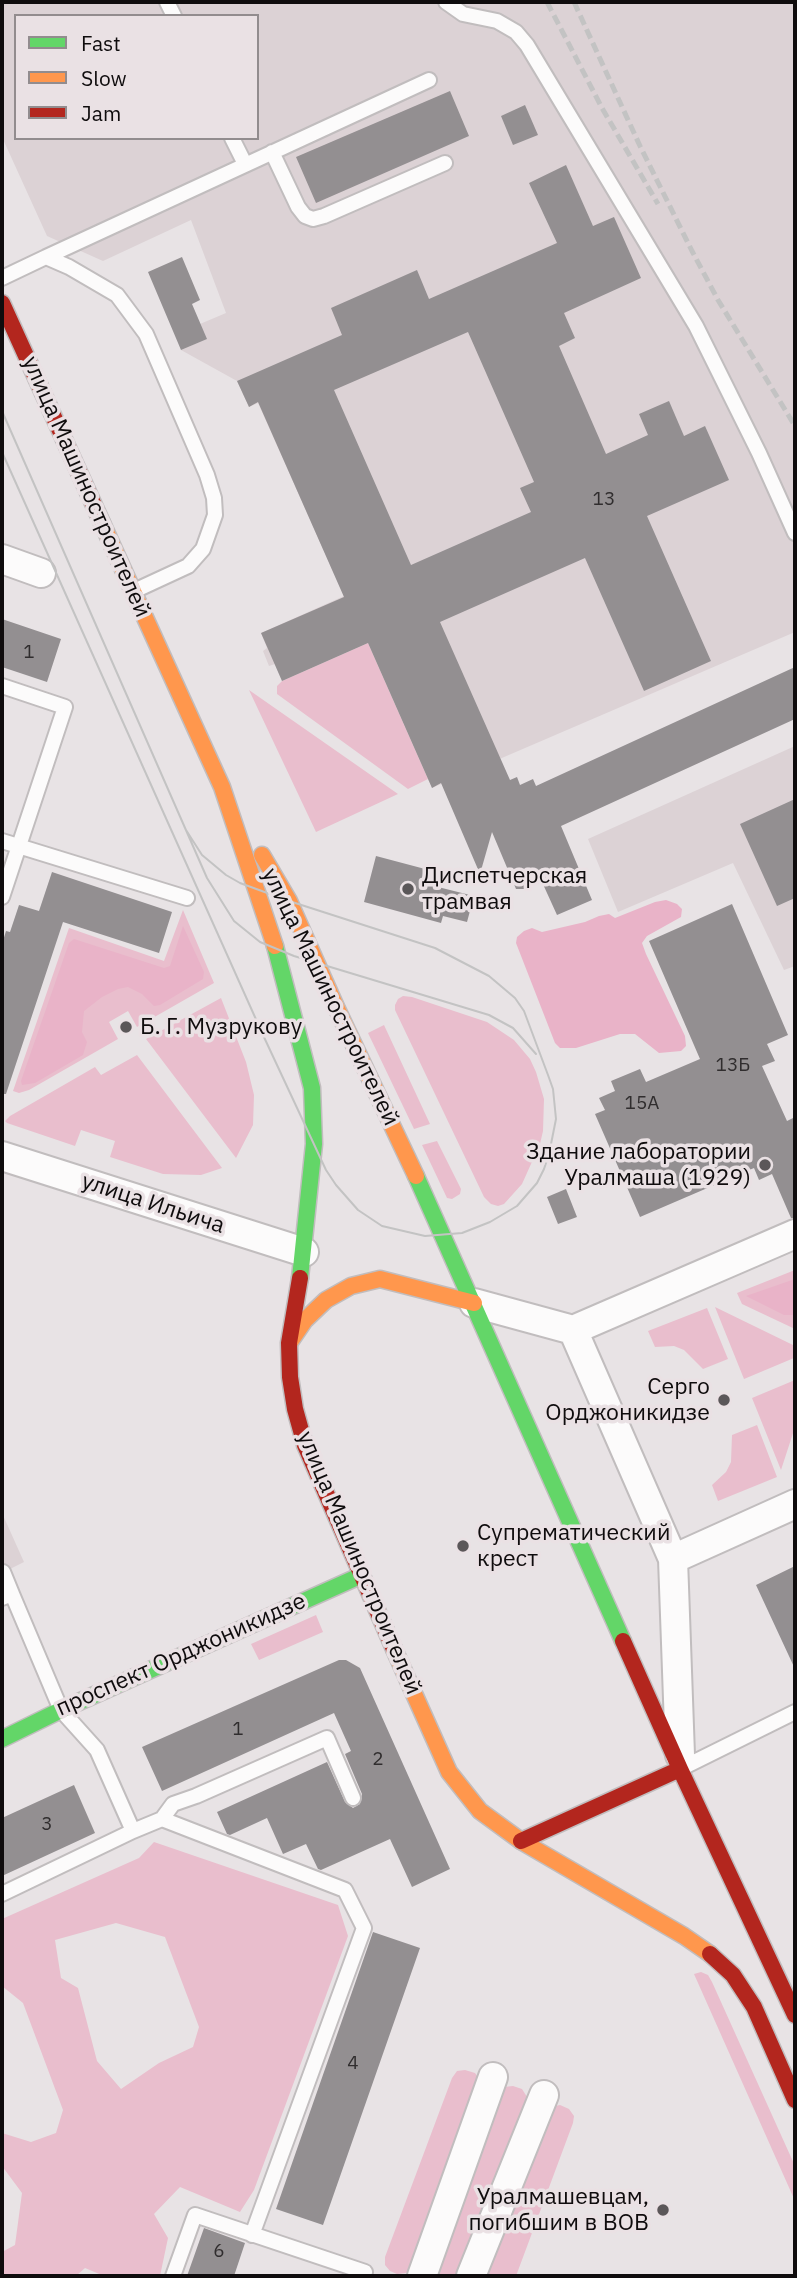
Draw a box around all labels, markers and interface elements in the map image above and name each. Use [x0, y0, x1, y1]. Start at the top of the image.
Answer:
legend [14, 14, 259, 140]
text: Fast [81, 29, 121, 57]
text: Slow [81, 64, 127, 92]
text: Jam [81, 99, 121, 127]
street label: улица Машиностроителей [16, 352, 156, 622]
house number: 13 [593, 489, 615, 511]
house number: 1 [23, 642, 35, 664]
place label: Диспетчерская трамвая [422, 862, 587, 916]
street label: улица Машиностроителей [256, 864, 404, 1130]
marker: Диспетчерская трамвая [400, 881, 416, 897]
place label: Б. Г. Музрукову [140, 1013, 302, 1041]
marker: Б. Г. Музрукову [118, 1019, 134, 1035]
house number: 13Б [716, 1055, 750, 1077]
house number: 15А [625, 1093, 659, 1115]
place label: Здание лаборатории Уралмаша (1929) [526, 1138, 751, 1192]
marker: Здание лаборатории Уралмаша (1929) [757, 1157, 773, 1173]
street label: улица Ильича [78, 1168, 228, 1240]
place label: Серго Орджоникидзе [545, 1373, 710, 1427]
marker: Серго Орджоникидзе [716, 1392, 732, 1408]
street label: улица Машиностроителей [291, 1427, 427, 1699]
place label: Супрематический крест [477, 1519, 670, 1573]
marker: Супрематический крест [455, 1538, 471, 1554]
street label: проспект Орджоникидзе [52, 1587, 310, 1723]
house number: 1 [232, 1719, 244, 1741]
house number: 2 [372, 1749, 384, 1771]
house number: 3 [41, 1814, 53, 1836]
house number: 4 [347, 2053, 359, 2075]
place label: Уралмашевцам, погибшим в ВОВ [469, 2183, 649, 2237]
marker: Уралмашевцам, погибшим в ВОВ [655, 2202, 671, 2218]
house number: 6 [213, 2241, 225, 2263]

